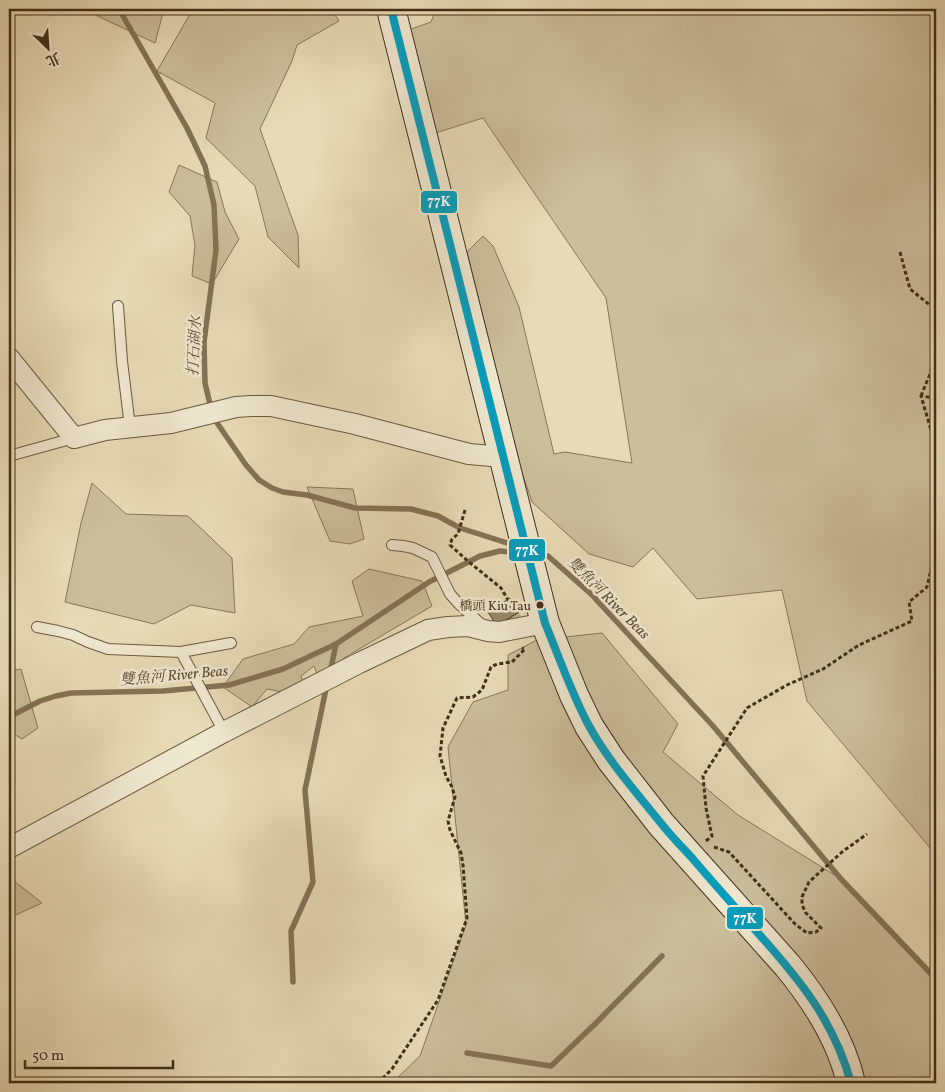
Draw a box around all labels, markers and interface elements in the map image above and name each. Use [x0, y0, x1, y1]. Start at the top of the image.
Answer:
north arrow [22, 22, 72, 72]
text: 北 [43, 47, 63, 70]
line badge: 77K [420, 190, 458, 214]
text: 77K [427, 193, 451, 212]
water label: 打石湖水 [183, 314, 208, 377]
line badge: 77K [508, 538, 546, 562]
text: 77K [515, 542, 539, 561]
water label: 雙魚河 River Beas [562, 553, 654, 645]
place label: 橋頭 Kiu Tau [459, 598, 531, 616]
marker: 橋頭 Kiu Tau [535, 600, 545, 610]
water label: 雙魚河 River Beas [119, 661, 230, 692]
line badge: 77K [726, 906, 764, 930]
text: 77K [733, 910, 757, 929]
scale bar [25, 1037, 172, 1069]
text: 50 m [32, 1046, 64, 1067]

